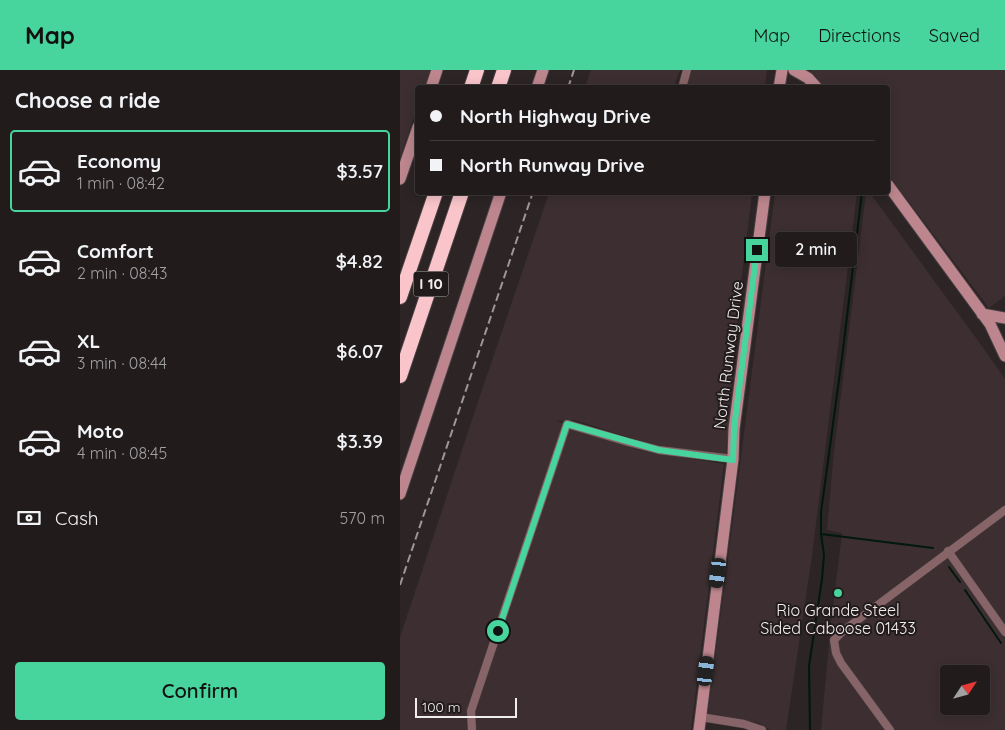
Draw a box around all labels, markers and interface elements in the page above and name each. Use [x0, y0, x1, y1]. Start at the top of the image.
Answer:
text: Map [25, 20, 75, 50]
text: Map [753, 24, 790, 47]
text: Directions [818, 24, 901, 47]
text: Saved [929, 24, 980, 47]
text: Choose a ride [15, 86, 160, 114]
text: North Highway Drive [460, 104, 651, 128]
icon: car [17, 149, 62, 194]
text: Economy [77, 149, 161, 173]
text: North Runway Drive [460, 153, 645, 177]
text: $3.57 [337, 159, 383, 183]
text: 1 min · 08:42 [77, 173, 165, 193]
callout: 2 min [774, 232, 857, 268]
icon: car [17, 239, 62, 284]
text: Comfort [77, 239, 154, 263]
route end [746, 239, 768, 261]
text: 2 min [795, 239, 837, 259]
text: $4.82 [336, 249, 383, 273]
text: 2 min · 08:43 [77, 263, 167, 283]
road number: I 10 [414, 272, 448, 296]
street label: North Runway Drive [709, 280, 747, 430]
icon: car [17, 329, 62, 374]
text: XL [77, 329, 100, 353]
text: $6.07 [336, 339, 383, 363]
text: 3 min · 08:44 [77, 353, 167, 373]
icon: car [17, 419, 62, 464]
text: Moto [77, 419, 124, 443]
text: $3.39 [337, 429, 383, 453]
text: 4 min · 08:45 [77, 443, 167, 463]
icon: cash [15, 504, 43, 532]
text: Cash [55, 506, 99, 530]
text: 570 m [340, 508, 385, 528]
car [708, 557, 727, 589]
marker: Rio Grande Steel Sided Caboose 01433 [832, 587, 844, 599]
place label: Rio Grande Steel Sided Caboose 01433 [760, 600, 916, 638]
route start [487, 620, 509, 642]
car [696, 655, 715, 687]
button: Confirm [15, 662, 385, 720]
north arrow [940, 665, 990, 715]
map controls [940, 665, 990, 715]
scale bar [415, 695, 518, 718]
text: 100 m [422, 698, 460, 716]

